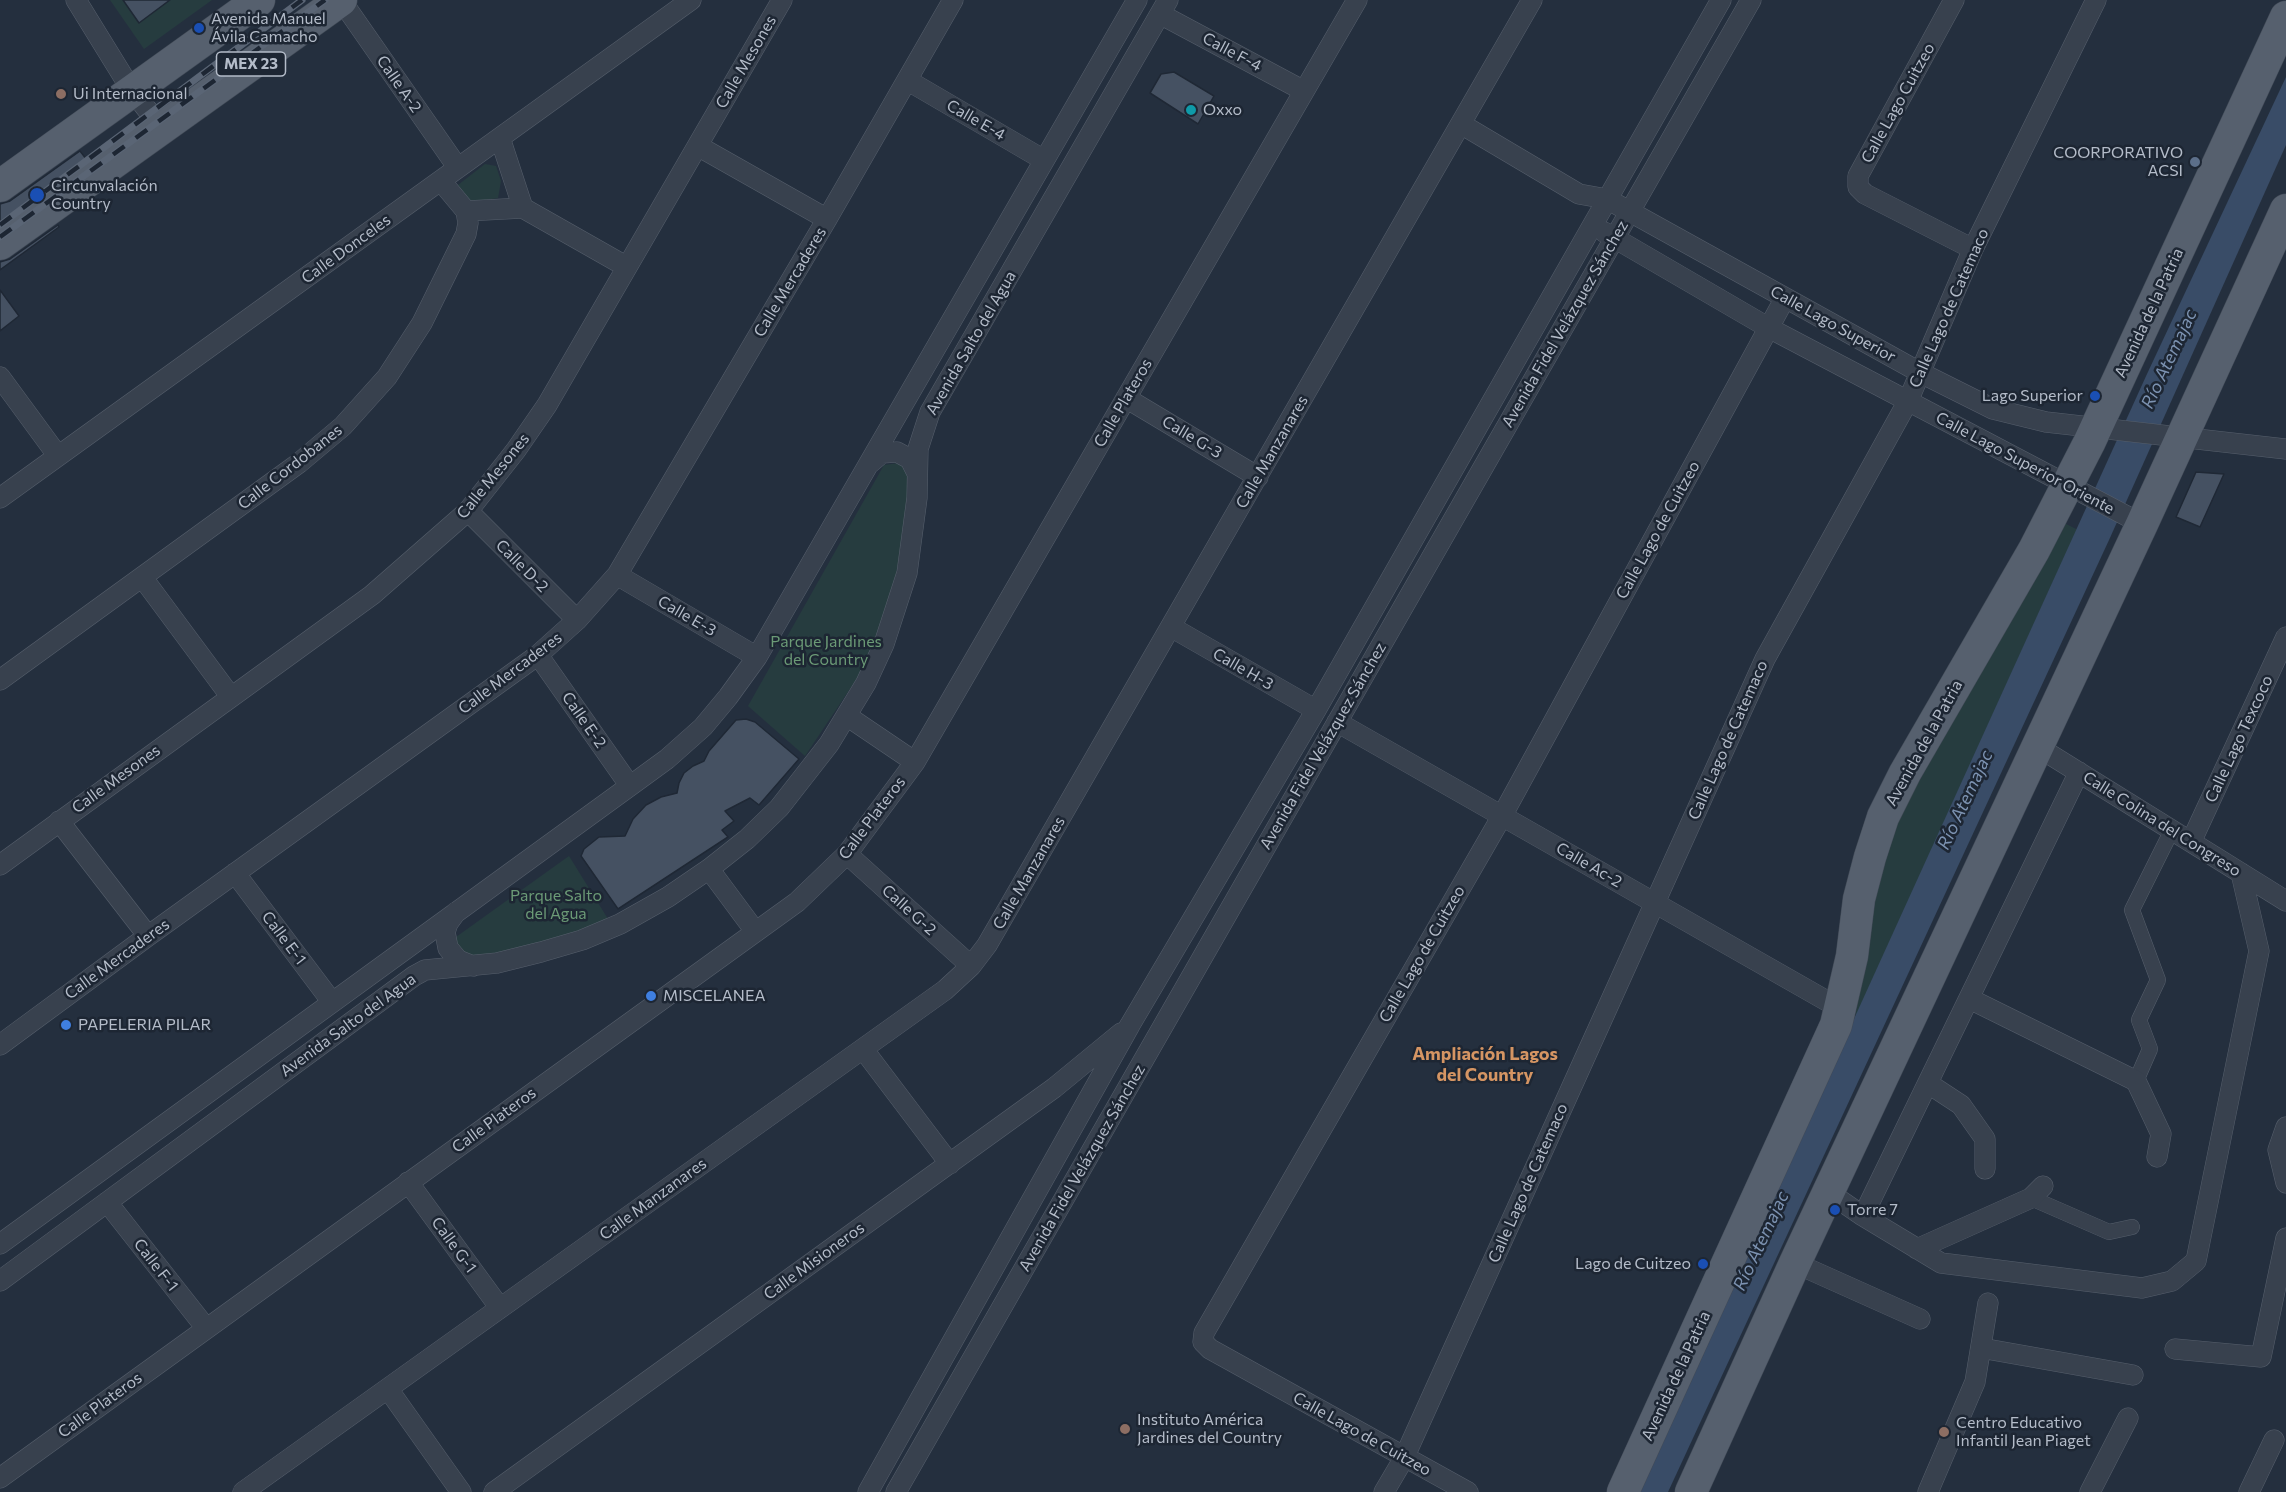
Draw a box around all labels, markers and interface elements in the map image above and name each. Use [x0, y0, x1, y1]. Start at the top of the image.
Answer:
place label: Avenida Manuel Ávila Camacho [211, 9, 326, 47]
street label: Calle Mesones [712, 12, 780, 112]
marker: Avenida Manuel Ávila Camacho [192, 21, 206, 35]
street label: Calle F-4 [1199, 28, 1265, 76]
street label: Calle Lago Cuitzeo [1857, 40, 1939, 166]
road number: MEX 23 [216, 52, 286, 76]
street label: Calle A-2 [372, 52, 426, 116]
place label: Ui Internacional [73, 84, 187, 104]
marker: Ui Internacional [54, 87, 68, 101]
street label: Calle E-4 [943, 95, 1009, 145]
place label: Oxxo [1203, 100, 1242, 120]
marker: Oxxo [1184, 103, 1198, 117]
place label: COORPORATIVO ACSI [2053, 143, 2183, 181]
marker: COORPORATIVO ACSI [2188, 155, 2202, 169]
place label: Circunvalación Country [51, 176, 158, 214]
marker: Circunvalación Country [28, 186, 46, 204]
street label: Calle Donceles [298, 210, 394, 288]
street label: Avenida Fidel Velázquez Sánchez [1498, 217, 1632, 431]
street label: Calle Mercaderes [750, 224, 830, 340]
street label: Calle Lago de Catemaco [1905, 225, 1993, 391]
street label: Avenida de la Patria [2111, 245, 2187, 381]
street label: Avenida Salto del Agua [922, 268, 1020, 418]
street label: Calle Lago Superior [1767, 282, 1899, 366]
water label: Río Atemajac [2137, 306, 2201, 412]
street label: Calle Plateros [1090, 355, 1156, 451]
place label: Lago Superior [1982, 386, 2083, 406]
marker: Lago Superior [2088, 389, 2102, 403]
street label: Calle Manzanares [1232, 392, 1312, 512]
street label: Calle Lago Superior Oriente [1932, 408, 2118, 518]
street label: Calle G-3 [1159, 412, 1225, 462]
street label: Calle Cordobanes [234, 420, 346, 514]
street label: Calle Mesones [453, 429, 533, 523]
street label: Calle Lago de Cuitzeo [1612, 458, 1704, 602]
street label: Calle D-2 [492, 536, 552, 596]
street label: Calle E-3 [654, 592, 720, 640]
street label: Calle Mercaderes [454, 628, 566, 718]
park label: Parque Jardines del Country [770, 632, 882, 670]
street label: Avenida Fidel Velázquez Sánchez [1256, 639, 1390, 853]
street label: Calle H-3 [1209, 644, 1277, 694]
street label: Calle Lago de Catemaco [1684, 657, 1772, 823]
street label: Calle Lago Texcoco [2201, 672, 2277, 806]
street label: Avenida de la Patria [1881, 677, 1967, 809]
street label: Calle E-2 [558, 688, 610, 752]
street label: Calle Mesones [68, 741, 164, 817]
water label: Río Atemajac [1933, 747, 1997, 853]
street label: Calle Colina del Congreso [2079, 767, 2245, 881]
street label: Calle Plateros [835, 773, 909, 863]
street label: Calle Manzanares [989, 813, 1069, 933]
street label: Calle Ac-2 [1553, 838, 1625, 892]
street label: Calle G-2 [878, 881, 940, 939]
street label: Calle Lago de Cuitzeo [1375, 882, 1469, 1026]
park label: Parque Salto del Agua [510, 886, 602, 924]
street label: Calle E-1 [258, 907, 310, 969]
street label: Calle Mercaderes [61, 915, 173, 1003]
street label: Avenida Salto del Agua [276, 969, 420, 1081]
place label: MISCELANEA [663, 986, 765, 1006]
marker: MISCELANEA [644, 989, 658, 1003]
place label: PAPELERIA PILAR [78, 1015, 211, 1035]
marker: PAPELERIA PILAR [59, 1018, 73, 1032]
district label: Ampliación Lagos del Country [1412, 1043, 1558, 1086]
street label: Avenida Fidel Velázquez Sánchez [1015, 1061, 1149, 1275]
street label: Calle Plateros [448, 1083, 540, 1157]
street label: Calle Lago de Catemaco [1484, 1100, 1572, 1266]
street label: Calle Manzanares [596, 1154, 710, 1244]
water label: Río Atemajac [1729, 1188, 1793, 1294]
place label: Torre 7 [1847, 1200, 1898, 1220]
marker: Torre 7 [1828, 1203, 1842, 1217]
street label: Calle G-1 [427, 1213, 481, 1277]
street label: Calle Misioneros [760, 1218, 868, 1304]
street label: Calle F-1 [130, 1235, 182, 1295]
place label: Lago de Cuitzeo [1575, 1254, 1691, 1274]
marker: Lago de Cuitzeo [1696, 1257, 1710, 1271]
street label: Avenida de la Patria [1638, 1308, 1714, 1444]
street label: Calle Plateros [54, 1368, 146, 1442]
street label: Calle Lago de Cuitzeo [1290, 1388, 1434, 1480]
place label: Instituto América Jardines del Country [1137, 1410, 1282, 1448]
place label: Centro Educativo Infantil Jean Piaget [1956, 1413, 2091, 1451]
marker: Instituto América Jardines del Country [1118, 1422, 1132, 1436]
marker: Centro Educativo Infantil Jean Piaget [1937, 1425, 1951, 1439]

